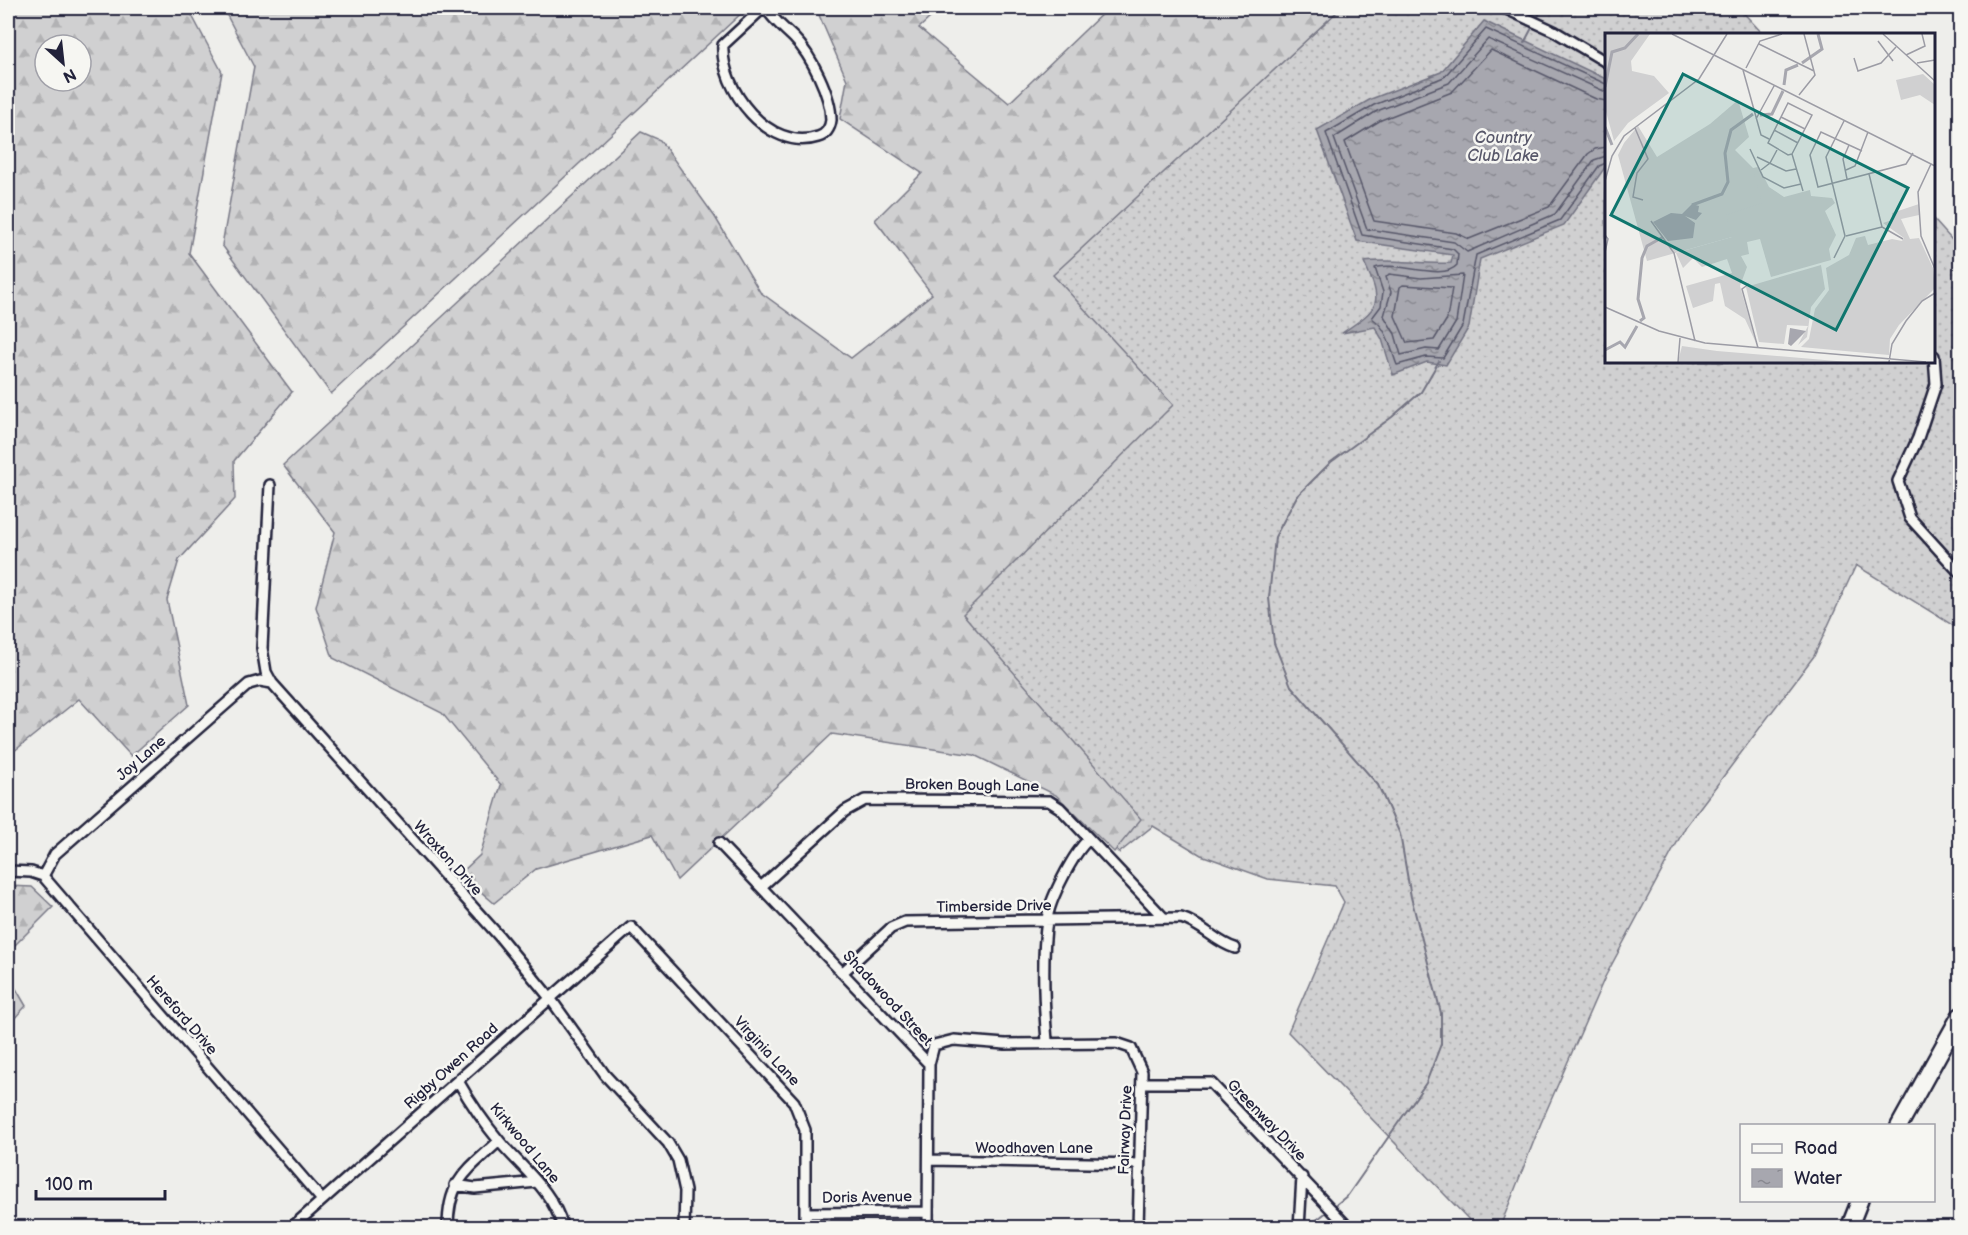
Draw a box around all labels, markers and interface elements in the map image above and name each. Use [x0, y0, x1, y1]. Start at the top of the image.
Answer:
north arrow [33, 33, 93, 93]
inset map [1605, 33, 1935, 363]
text: N [59, 64, 79, 86]
water label: Country Club Lake [1467, 129, 1539, 166]
street label: Joy Lane [113, 732, 170, 785]
street label: Broken Bough Lane [905, 775, 1039, 796]
street label: Wroxton Drive [409, 817, 486, 900]
street label: Timberside Drive [936, 896, 1052, 917]
street label: Shadowood Street [839, 947, 937, 1050]
street label: Hereford Drive [142, 972, 221, 1059]
street label: Virginia Lane [729, 1012, 804, 1090]
street label: Rigby Owen Road [400, 1019, 502, 1114]
street label: Greenway Drive [1223, 1076, 1310, 1165]
street label: Fairway Drive [1114, 1085, 1137, 1175]
street label: Kirkwood Lane [485, 1099, 564, 1188]
legend [1740, 1124, 1935, 1202]
text: Road [1794, 1138, 1838, 1159]
street label: Woodhaven Lane [975, 1139, 1093, 1158]
scale bar [36, 1163, 165, 1201]
text: Water [1794, 1168, 1842, 1189]
text: 100 m [45, 1174, 93, 1195]
street label: Doris Avenue [822, 1187, 912, 1208]

